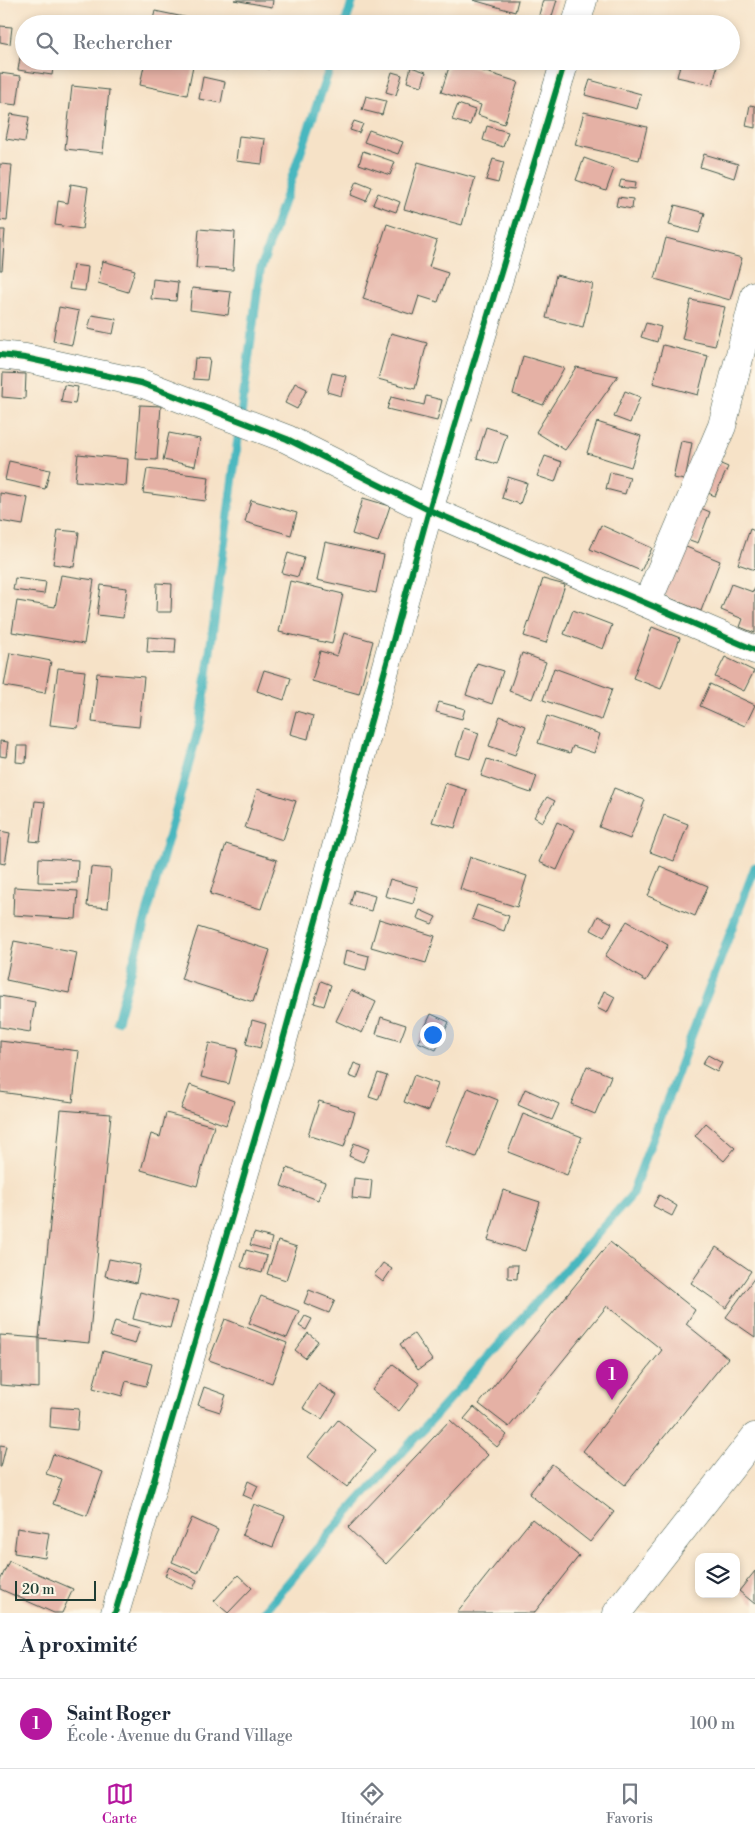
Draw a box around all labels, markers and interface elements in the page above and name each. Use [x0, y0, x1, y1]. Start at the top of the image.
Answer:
search box [15, 15, 740, 70]
icon: search [33, 29, 61, 57]
text: Rechercher [73, 31, 172, 55]
your location [420, 1022, 446, 1048]
pin: 1 [596, 1359, 628, 1400]
map controls [695, 1553, 740, 1598]
button: layers [695, 1553, 740, 1598]
scale bar [15, 1578, 96, 1601]
text: 20 m [22, 1581, 54, 1599]
text: À proximité [20, 1633, 137, 1659]
text: Saint Roger [67, 1702, 171, 1726]
text: 1 [32, 1714, 40, 1734]
text: 100 m [690, 1714, 735, 1734]
text: École · Avenue du Grand Village [67, 1726, 293, 1746]
tab: Carte [102, 1780, 137, 1828]
tab: Itinéraire [341, 1780, 402, 1828]
tab: Favoris [606, 1780, 653, 1828]

